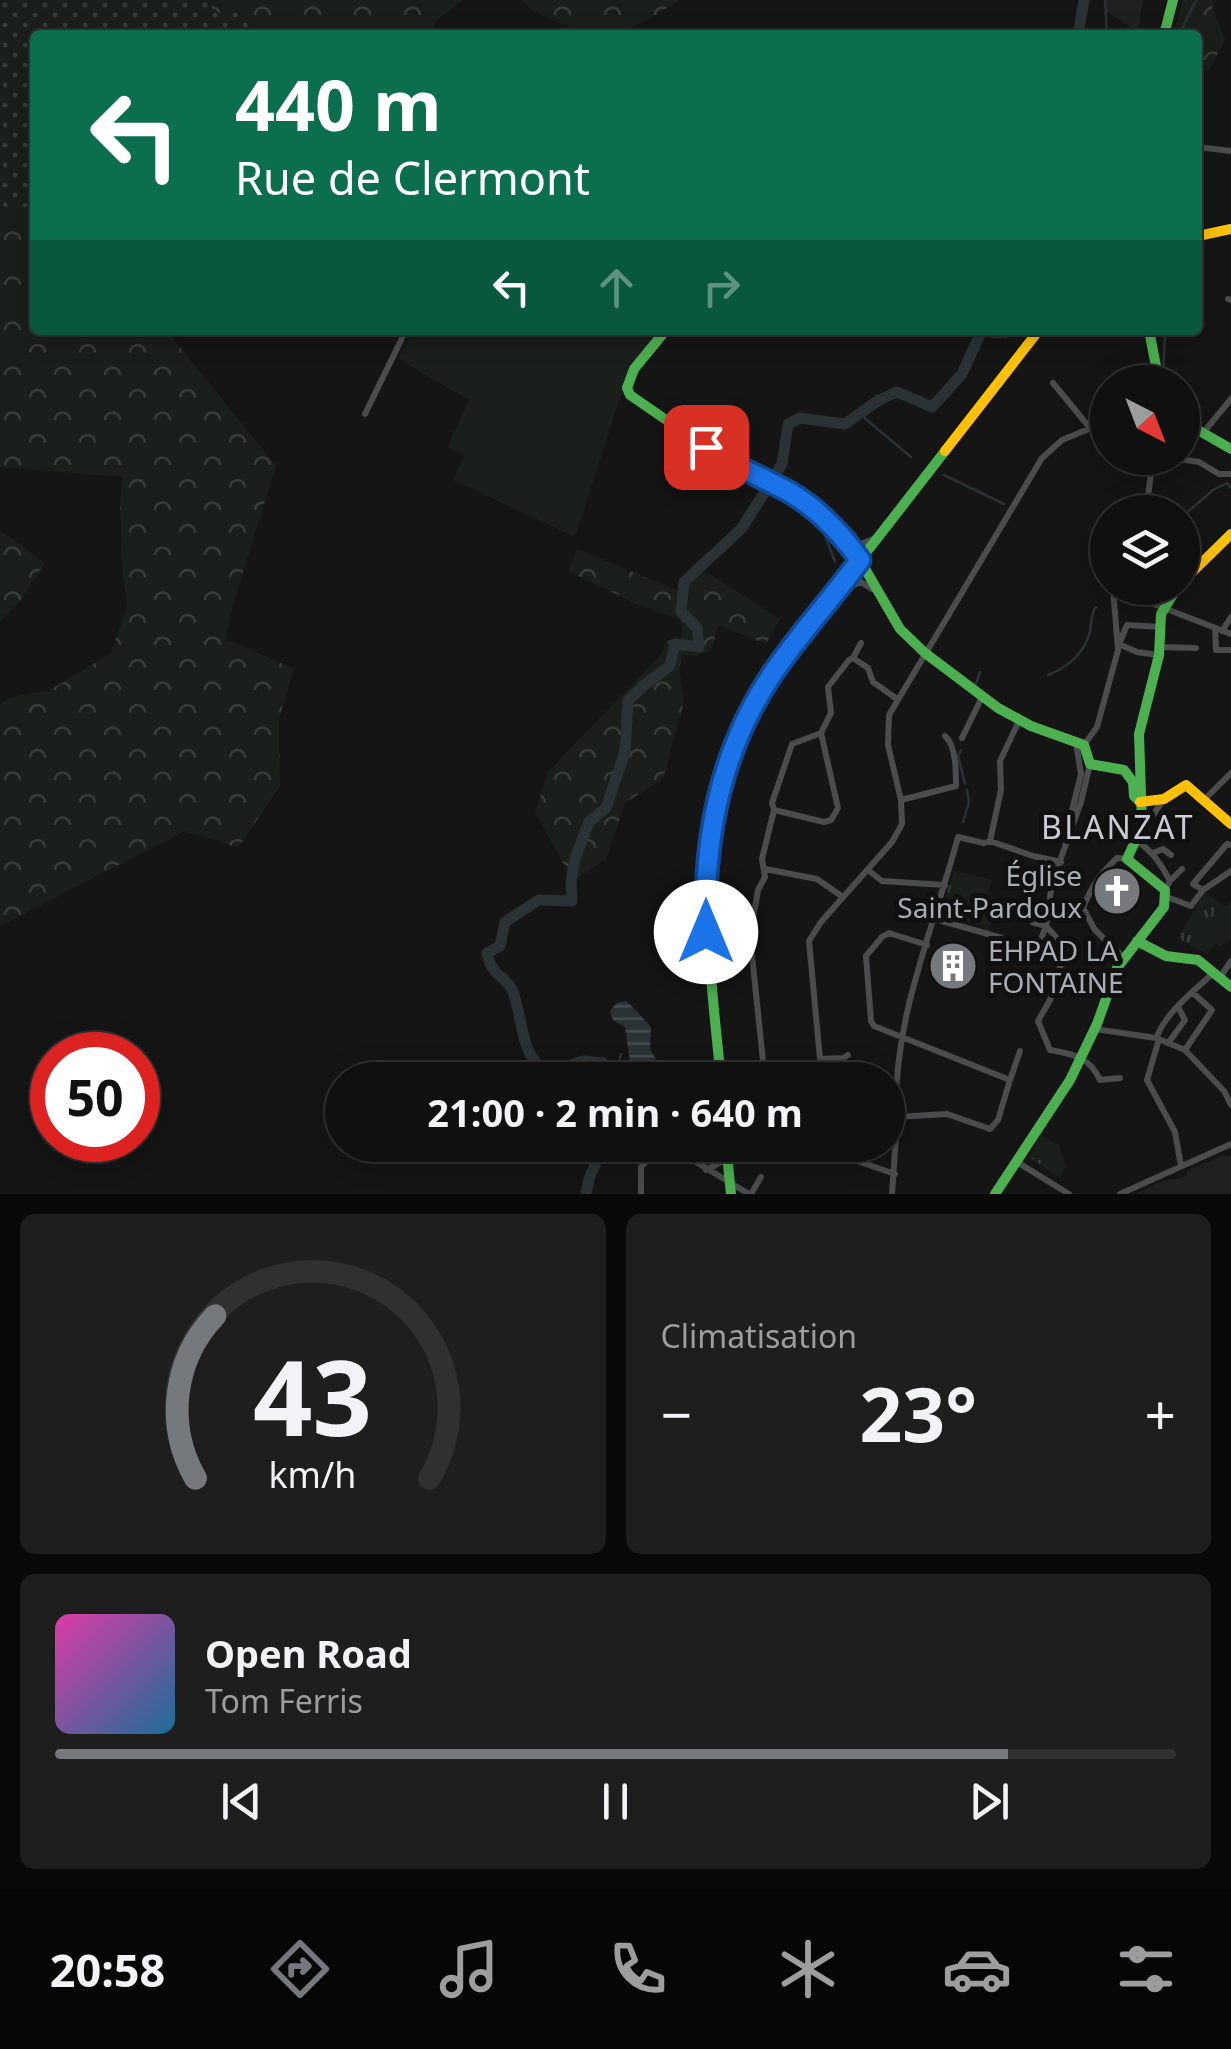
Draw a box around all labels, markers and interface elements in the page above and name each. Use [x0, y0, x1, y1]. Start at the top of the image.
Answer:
text: 440 m [235, 56, 442, 152]
icon: left [70, 70, 200, 200]
text: Rue de Clermont [235, 147, 590, 208]
icon: left [484, 260, 539, 315]
icon: ahead [589, 260, 644, 315]
icon: right [694, 260, 749, 315]
north arrow [1090, 365, 1200, 475]
map controls [1090, 365, 1200, 605]
pin [664, 405, 749, 490]
icon: arrive [679, 420, 734, 475]
button: layers [1090, 495, 1200, 605]
district label: BLANZAT [1041, 805, 1195, 848]
place label: Église Saint-Pardoux [897, 856, 1082, 926]
church icon: Église Saint-Pardoux [1091, 865, 1143, 917]
position arrow [654, 880, 758, 984]
place label: EHPAD LA FONTAINE [988, 931, 1124, 1001]
building icon: EHPAD LA FONTAINE [927, 940, 979, 992]
speed limit sign: 50 [30, 1032, 160, 1162]
text: 21:00 · 2 min · 640 m [427, 1086, 803, 1138]
text: Climatisation [661, 1314, 857, 1357]
text: 43 [253, 1325, 372, 1466]
text: 23° [859, 1362, 977, 1464]
text: − [661, 1376, 692, 1451]
text: + [1145, 1376, 1176, 1451]
text: km/h [269, 1450, 357, 1498]
text: Open Road [205, 1627, 412, 1679]
text: Tom Ferris [205, 1679, 363, 1722]
icon: previous [214, 1774, 269, 1829]
icon: pause [588, 1774, 643, 1829]
icon: next [962, 1774, 1017, 1829]
icon: directions [265, 1934, 335, 2004]
icon: music [434, 1934, 504, 2004]
icon: phone [603, 1934, 673, 2004]
icon: climate [773, 1934, 843, 2004]
icon: car [942, 1934, 1012, 2004]
icon: filters [1111, 1934, 1181, 2004]
text: 20:58 [50, 1939, 165, 2000]

